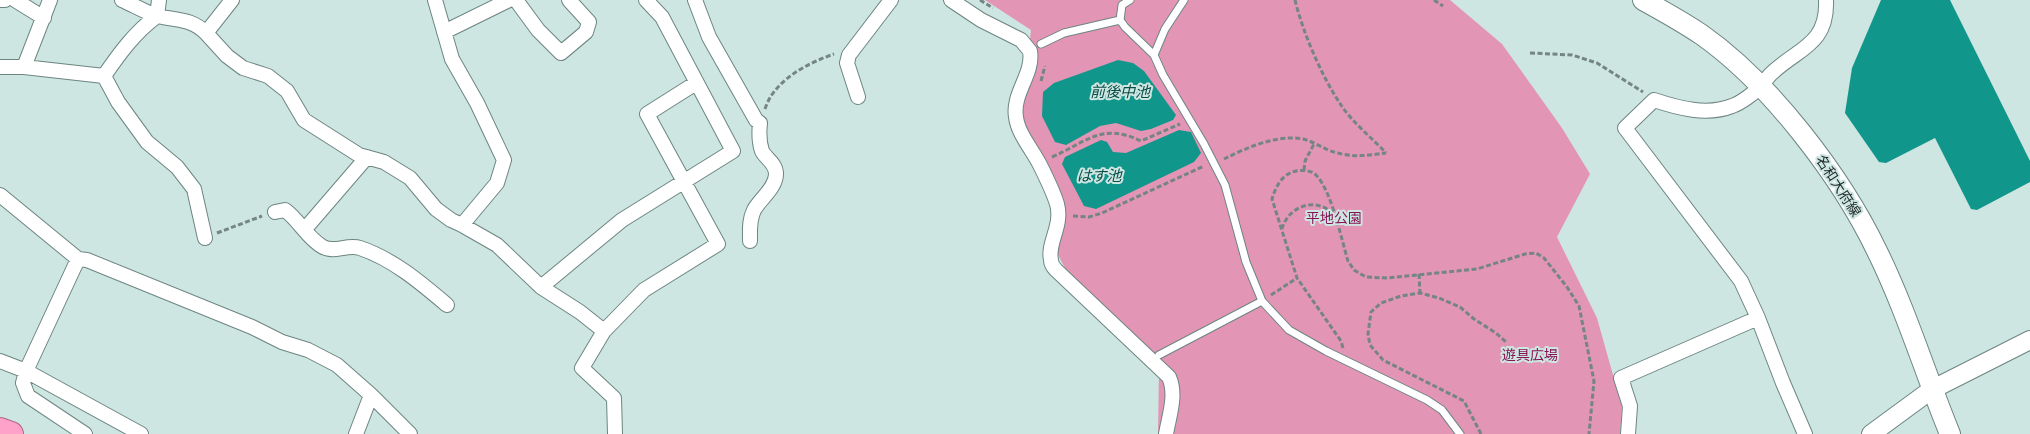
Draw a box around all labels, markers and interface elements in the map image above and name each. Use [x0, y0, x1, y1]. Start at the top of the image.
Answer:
water label: 前後中池 [1090, 83, 1152, 101]
street label: 名和大府線 [1812, 152, 1864, 220]
water label: はす池 [1076, 167, 1123, 185]
park label: 平地公園 [1306, 210, 1362, 227]
park label: 遊具広場 [1502, 347, 1558, 364]

